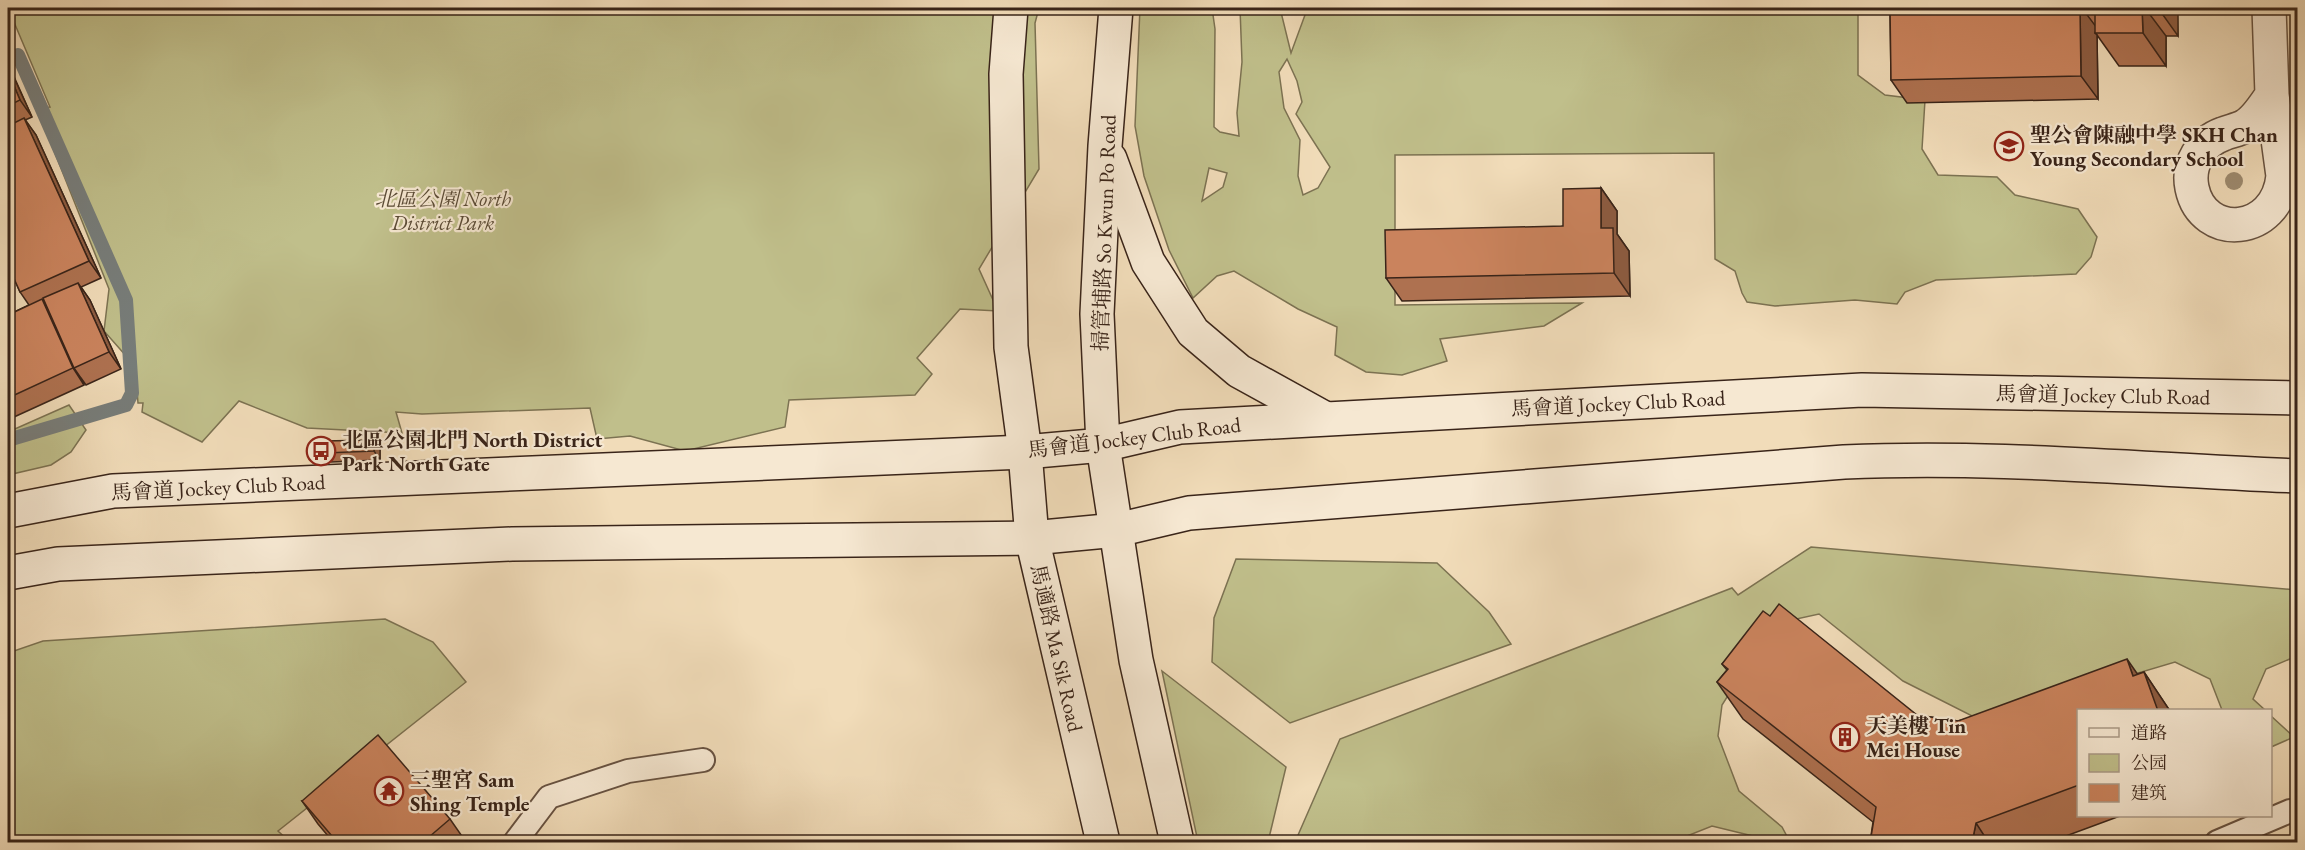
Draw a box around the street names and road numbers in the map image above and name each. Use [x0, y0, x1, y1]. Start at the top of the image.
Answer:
street label: 掃管埔路 So Kwun Po Road [1086, 114, 1122, 352]
street label: 馬會道 Jockey Club Road [1995, 380, 2211, 410]
street label: 馬會道 Jockey Club Road [1510, 384, 1726, 422]
street label: 馬會道 Jockey Club Road [1026, 410, 1243, 463]
street label: 馬會道 Jockey Club Road [110, 468, 326, 506]
street label: 馬適路 Ma Sik Road [1025, 562, 1089, 735]

